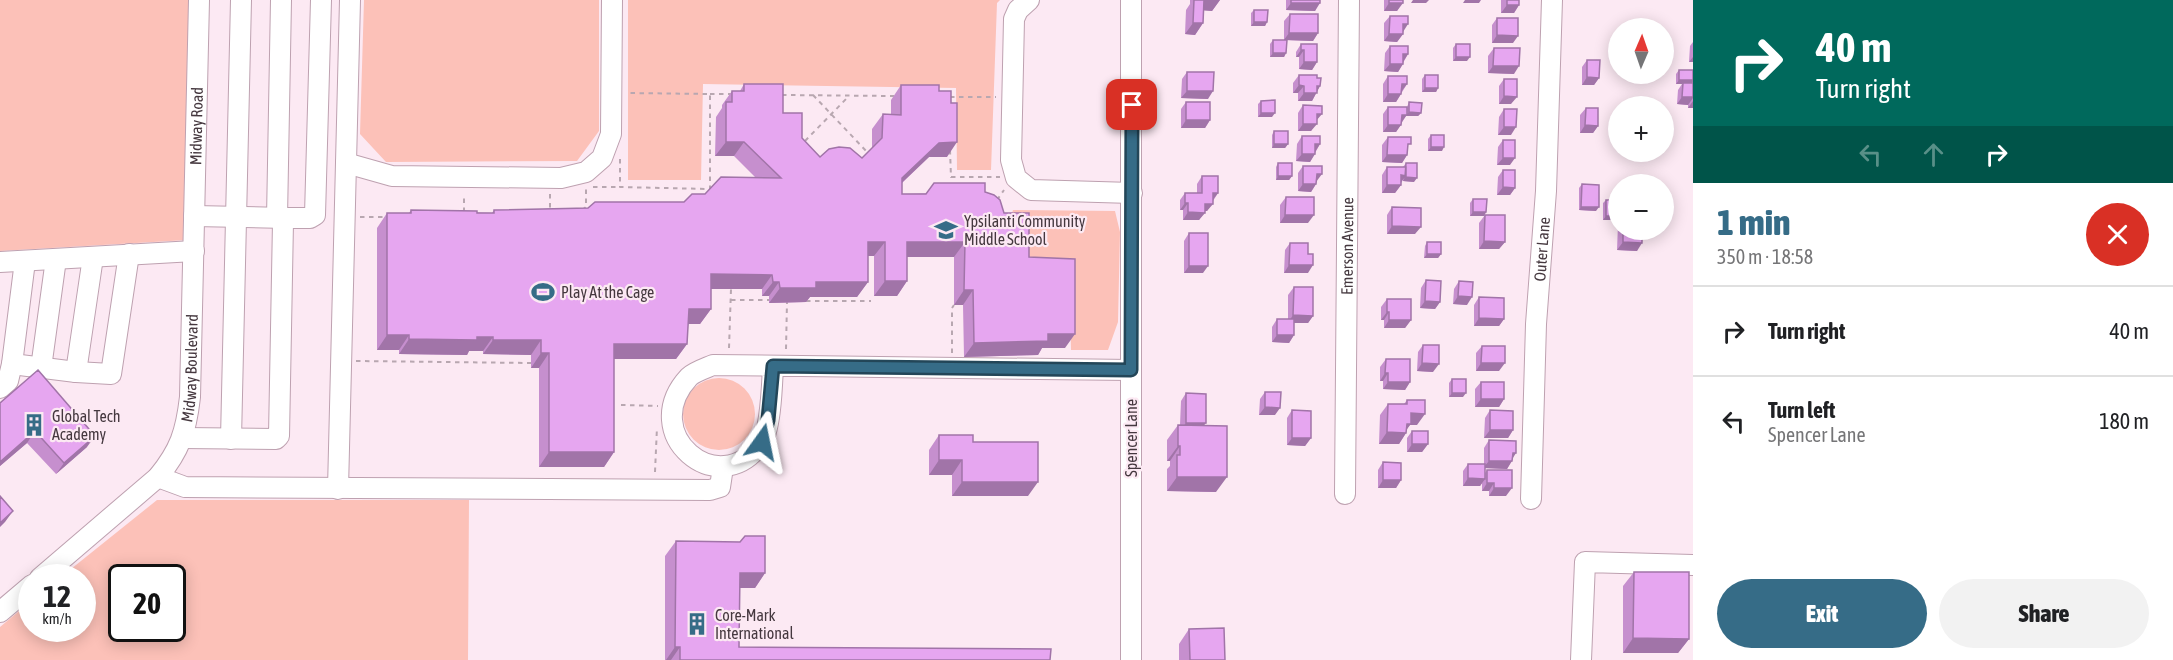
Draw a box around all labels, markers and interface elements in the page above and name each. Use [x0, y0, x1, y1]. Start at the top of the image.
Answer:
north arrow [1608, 18, 1674, 84]
map controls [1608, 18, 1674, 240]
text: 40 m [1816, 23, 1891, 71]
icon: right [1717, 24, 1795, 102]
text: Turn right [1816, 73, 1911, 104]
pin [1106, 79, 1157, 130]
street label: Midway Road [186, 87, 206, 165]
icon: arrive [1115, 88, 1148, 121]
button: + [1608, 96, 1674, 162]
icon: left [1854, 138, 1887, 171]
icon: ahead [1917, 138, 1950, 171]
icon: right [1980, 138, 2013, 171]
button: − [1608, 174, 1674, 240]
street label: Emerson Avenue [1338, 197, 1356, 295]
text: 1 min [1717, 201, 1791, 243]
button: close [2086, 203, 2149, 266]
place label: Ypsilanti Community Middle School [964, 212, 1086, 248]
street label: Outer Lane [1530, 216, 1553, 282]
school or university icon: Ypsilanti Community Middle School [933, 217, 959, 243]
text: 350 m · 18:58 [1717, 245, 1813, 268]
sports icon: Play At the Cage [530, 279, 556, 305]
place label: Play At the Cage [561, 283, 654, 302]
street label: Midway Boulevard [177, 314, 201, 423]
icon: right [1717, 315, 1750, 348]
text: Turn right [1768, 318, 1845, 344]
text: 40 m [2109, 318, 2149, 344]
text: Turn left [1768, 397, 1835, 423]
street label: Spencer Lane [1122, 399, 1141, 477]
icon: left [1717, 405, 1750, 438]
place label: Global Tech Academy [52, 407, 120, 444]
text: 180 m [2099, 408, 2149, 434]
position arrow [730, 410, 794, 474]
building icon: Global Tech Academy [21, 412, 47, 438]
text: Spencer Lane [1768, 423, 1866, 446]
speed limit sign: 20 [108, 564, 186, 642]
text: 12 [43, 579, 71, 613]
button: Exit [1717, 579, 1927, 648]
button: Share [1939, 579, 2149, 648]
place label: Core-Mark International [715, 606, 794, 642]
text: km/h [42, 610, 72, 627]
building icon: Core-Mark International [684, 611, 710, 637]

